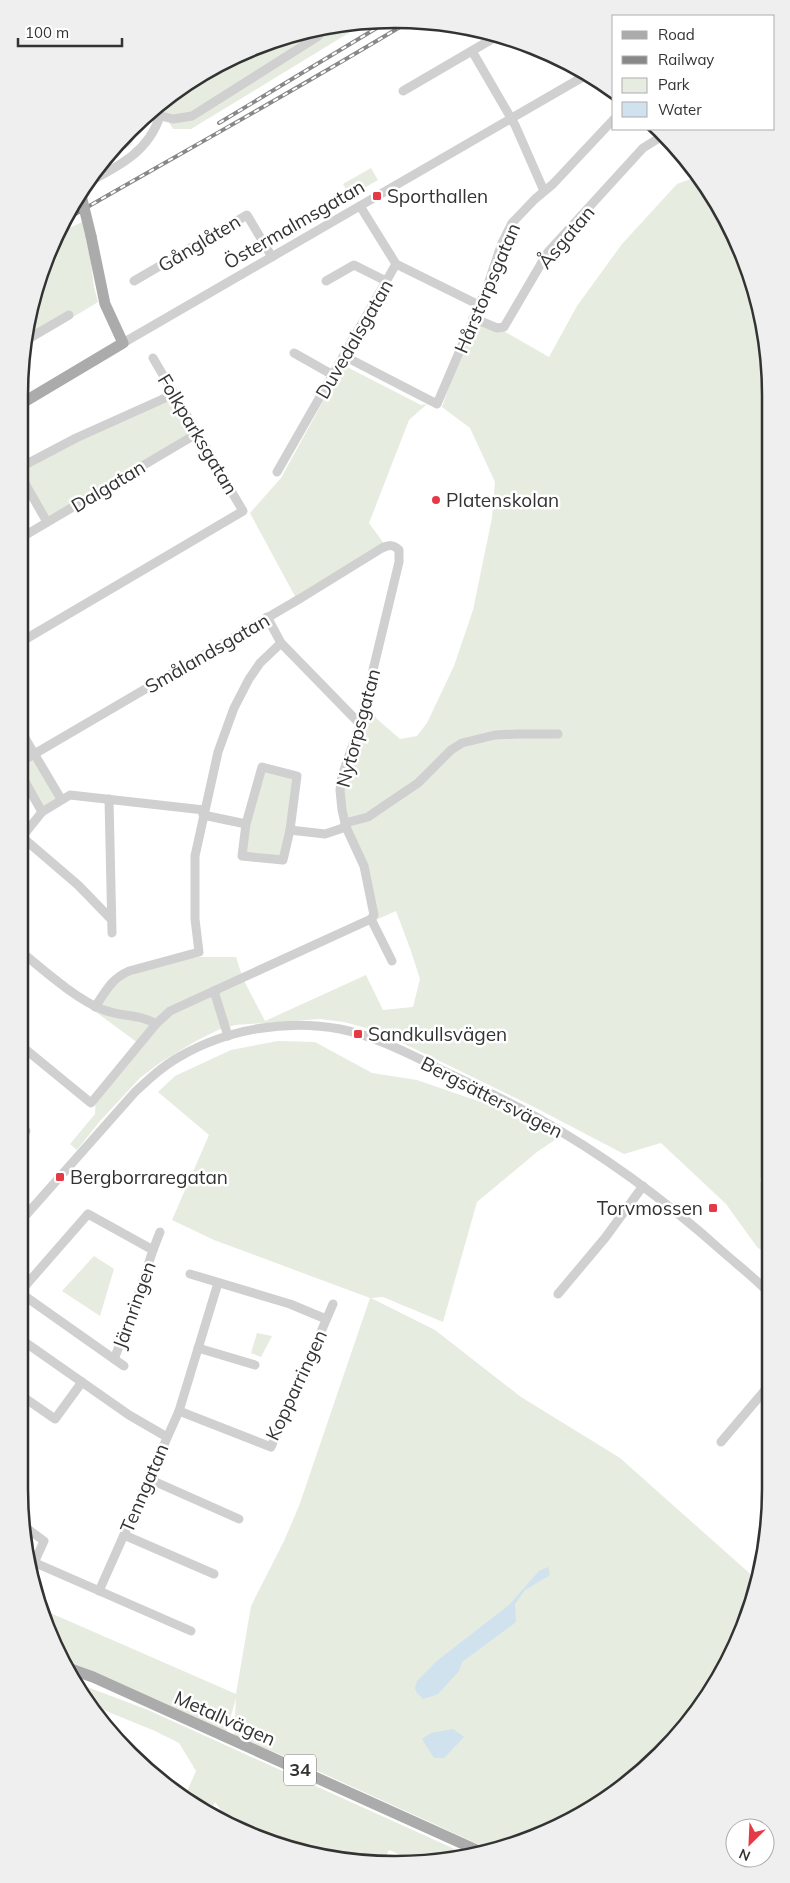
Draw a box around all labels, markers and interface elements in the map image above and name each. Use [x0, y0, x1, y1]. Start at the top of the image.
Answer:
scale bar [18, 15, 121, 47]
legend [612, 15, 775, 130]
text: 100 m [25, 23, 69, 42]
text: Road [658, 25, 695, 44]
text: Railway [658, 50, 714, 69]
text: Park [658, 75, 690, 94]
text: Water [658, 100, 702, 119]
street label: Östermalmsgatan [219, 174, 369, 274]
place label: Sporthallen [387, 184, 488, 208]
marker: Sporthallen [371, 190, 383, 202]
street label: Åsgatan [533, 200, 599, 274]
street label: Gånglåten [153, 209, 245, 277]
street label: Hårstorpsgatan [449, 219, 525, 357]
street label: Duvedalsgatan [310, 275, 398, 403]
street label: Folkparksgatan [153, 369, 243, 499]
street label: Dalgatan [67, 455, 149, 517]
place label: Platenskolan [446, 488, 559, 512]
marker: Platenskolan [430, 494, 442, 506]
street label: Smålandsgatan [140, 608, 274, 698]
street label: Nytorpsgatan [331, 666, 385, 790]
place label: Sandkullsvägen [368, 1022, 507, 1046]
marker: Sandkullsvägen [352, 1028, 364, 1040]
street label: Bergsättersvägen [417, 1051, 567, 1143]
place label: Bergborraregatan [70, 1165, 228, 1189]
marker: Bergborraregatan [54, 1171, 66, 1183]
place label: Torvmossen [597, 1196, 703, 1220]
marker: Torvmossen [707, 1202, 719, 1214]
street label: Järnringen [107, 1258, 161, 1352]
street label: Kopparringen [260, 1326, 332, 1444]
street label: Tenngatan [114, 1440, 174, 1536]
street label: Metallvägen [171, 1685, 279, 1751]
road number: 34 [284, 1754, 316, 1786]
north arrow [725, 1818, 775, 1868]
text: N [736, 1845, 753, 1865]

